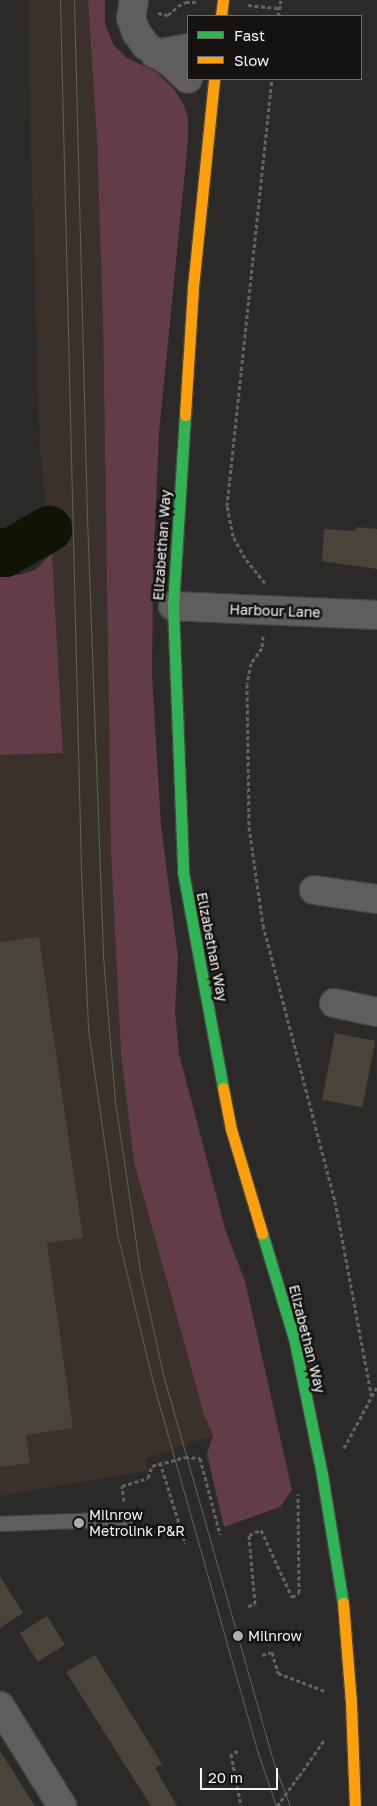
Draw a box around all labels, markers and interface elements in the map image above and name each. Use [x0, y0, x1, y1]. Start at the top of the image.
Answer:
legend [187, 15, 362, 80]
text: Fast [234, 26, 265, 44]
text: Slow [234, 51, 269, 69]
street label: Elizabethan Way [150, 489, 174, 601]
street label: Harbour Lane [229, 601, 321, 621]
street label: Elizabethan Way [193, 891, 231, 1003]
street label: Elizabethan Way [285, 1283, 329, 1395]
place label: Milnrow Metrolink P&R [89, 1507, 185, 1540]
marker: Milnrow Metrolink P&R [73, 1517, 85, 1529]
place label: Milnrow [248, 1628, 302, 1644]
marker: Milnrow [232, 1630, 244, 1642]
scale bar [202, 1758, 280, 1790]
text: 20 m [208, 1768, 243, 1786]

